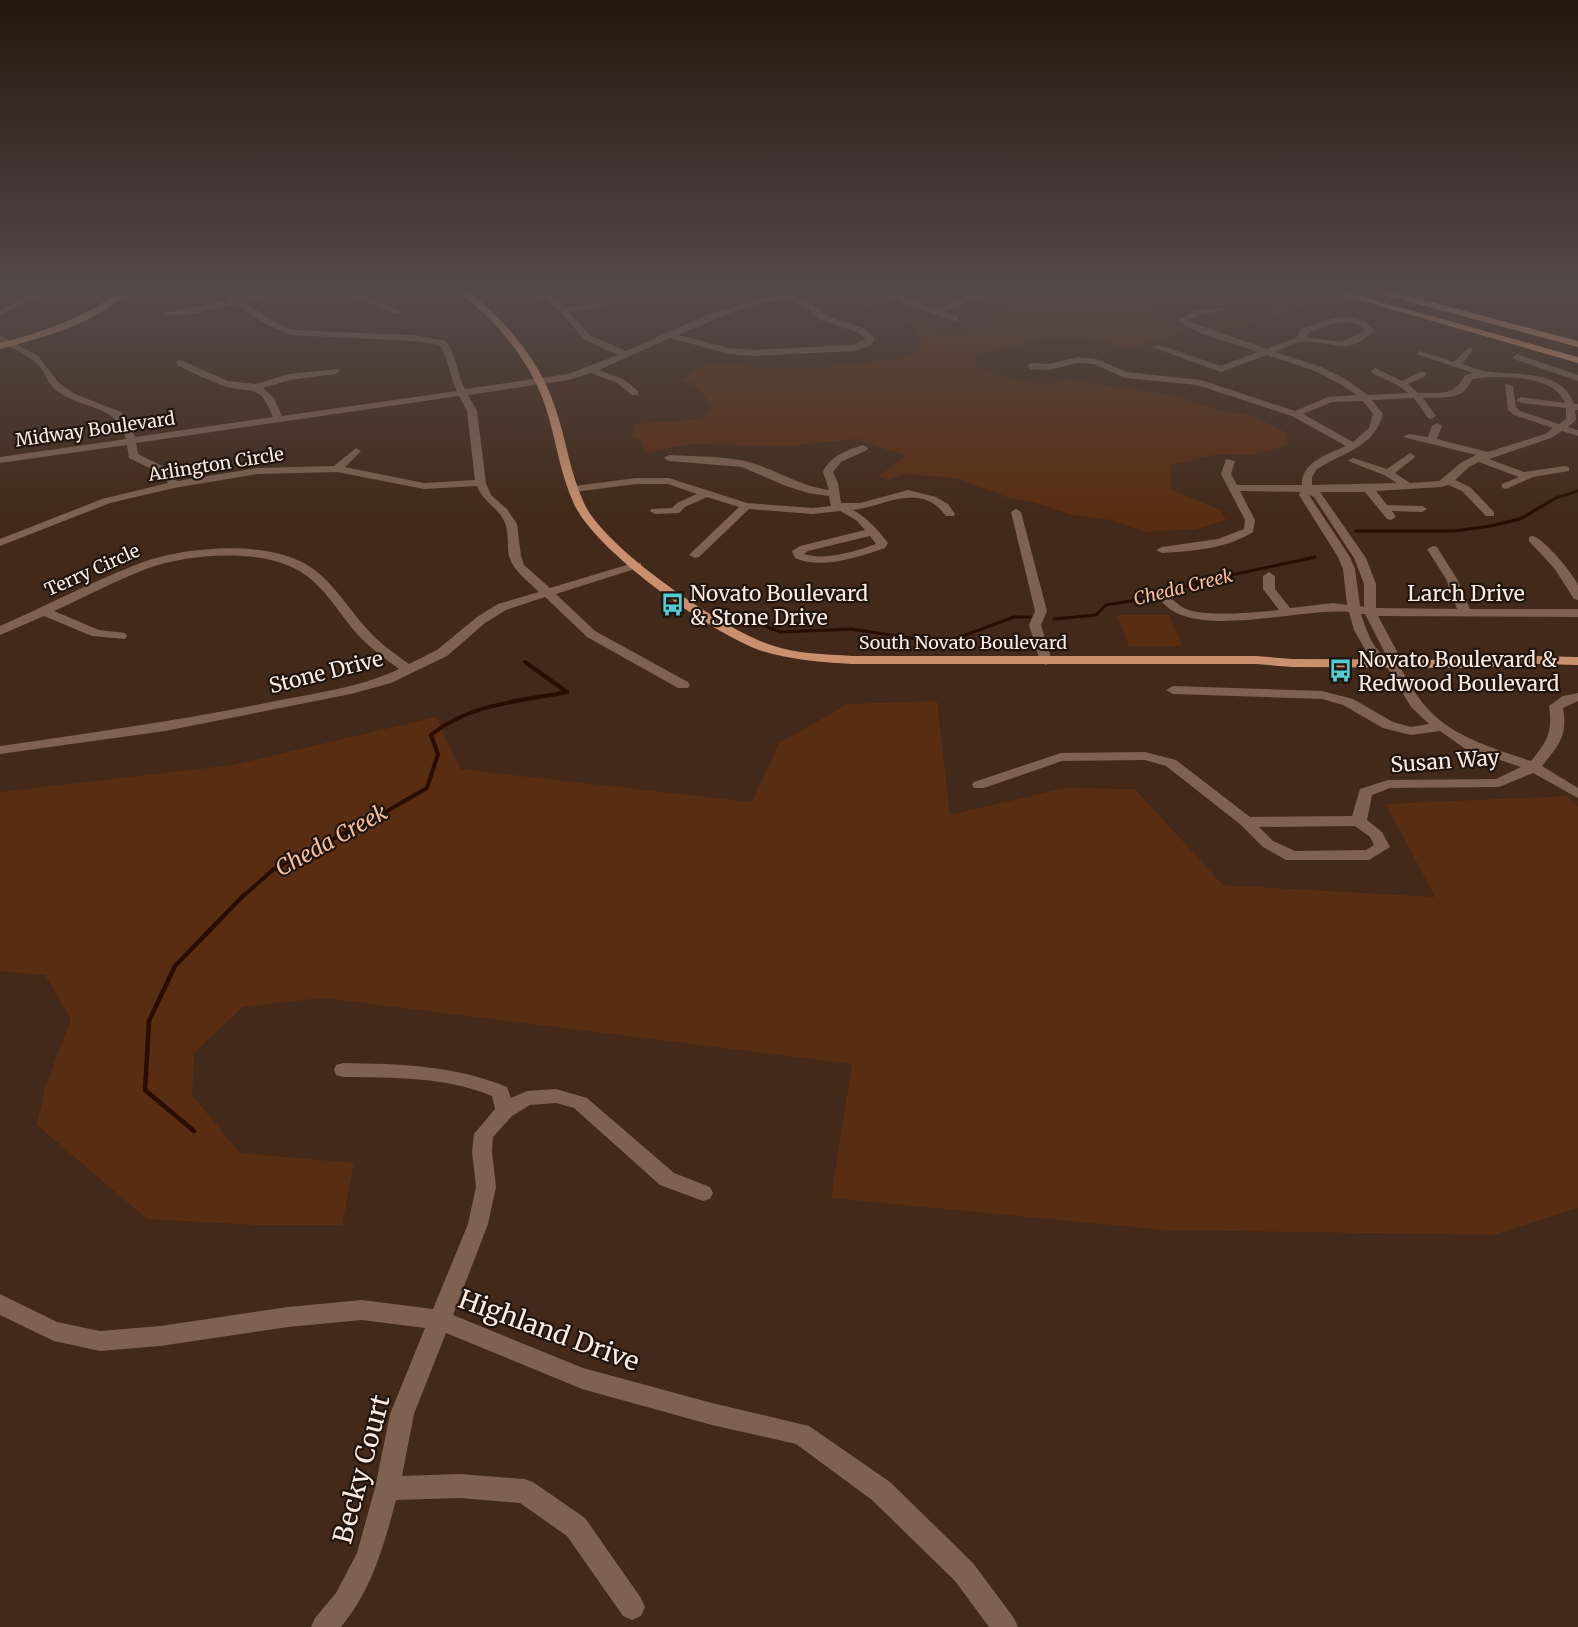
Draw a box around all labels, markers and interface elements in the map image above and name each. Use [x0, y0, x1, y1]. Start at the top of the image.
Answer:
street label: Midway Boulevard [14, 406, 177, 452]
street label: Arlington Circle [146, 442, 285, 486]
street label: Terry Circle [41, 539, 143, 601]
water label: Cheda Creek [1131, 564, 1235, 610]
place label: Novato Boulevard & Stone Drive [690, 580, 869, 631]
street label: Larch Drive [1407, 580, 1525, 607]
bus stop icon: Novato Boulevard & Stone Drive [659, 592, 685, 618]
street label: South Novato Boulevard [859, 631, 1067, 654]
street label: Stone Drive [266, 645, 386, 699]
place label: Novato Boulevard & Redwood Boulevard [1358, 646, 1560, 697]
bus stop icon: Novato Boulevard & Redwood Boulevard [1327, 658, 1353, 684]
street label: Susan Way [1390, 744, 1501, 778]
water label: Cheda Creek [270, 798, 392, 882]
street label: Highland Drive [454, 1282, 644, 1378]
street label: Becky Court [325, 1391, 397, 1547]

